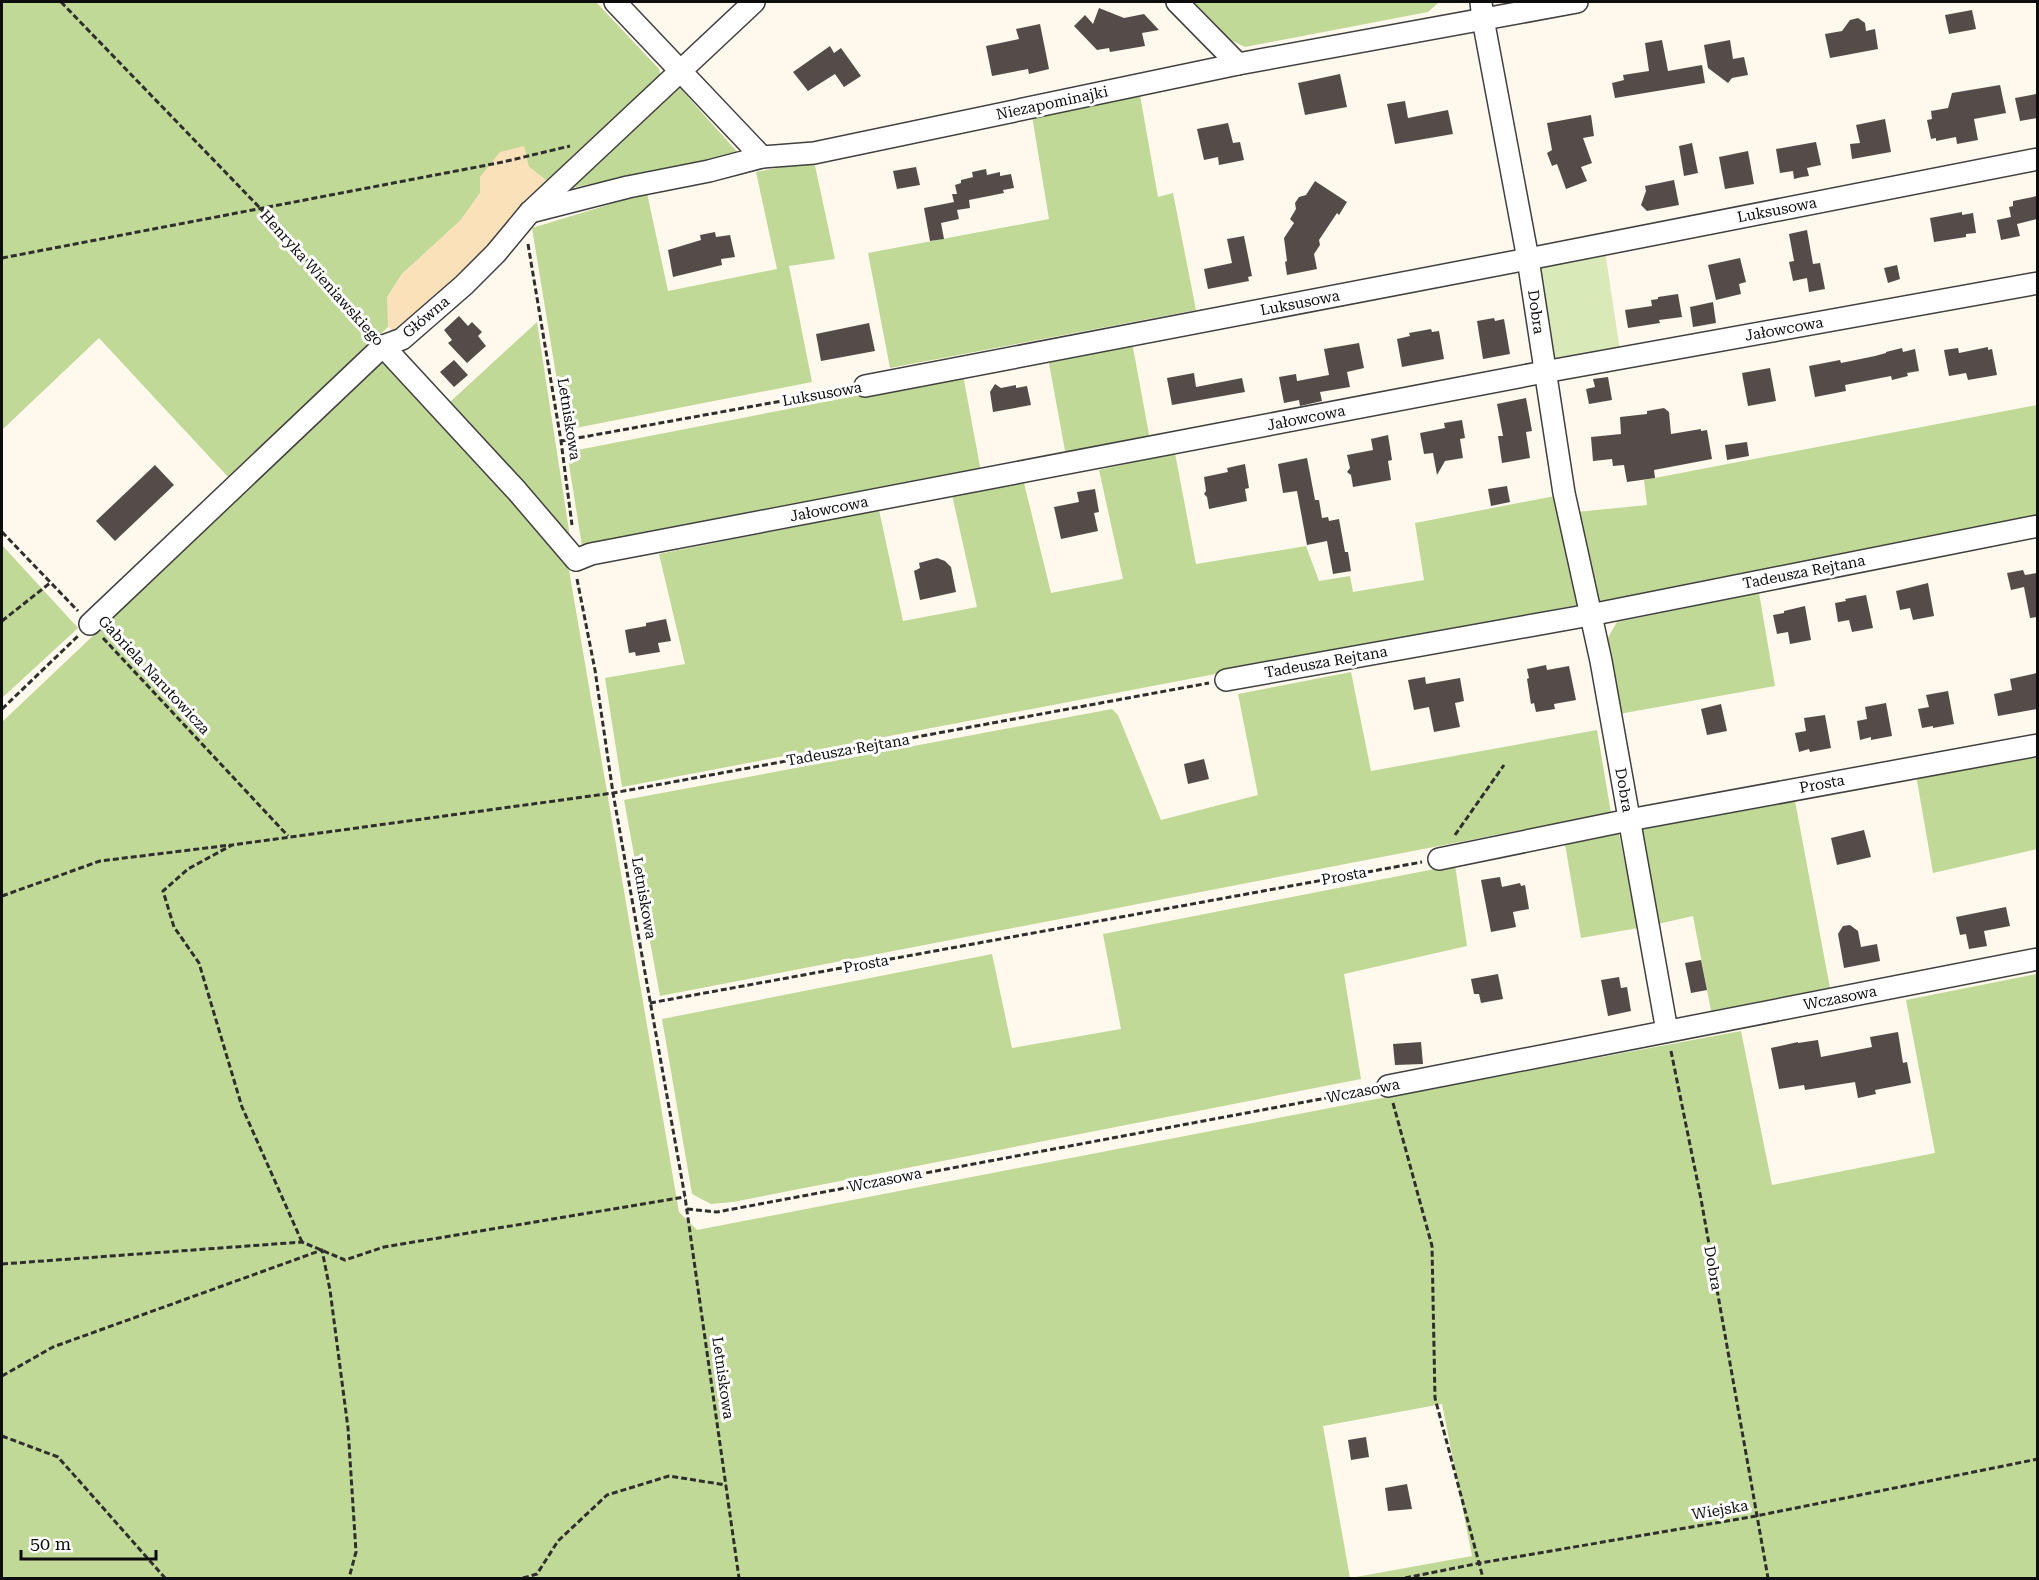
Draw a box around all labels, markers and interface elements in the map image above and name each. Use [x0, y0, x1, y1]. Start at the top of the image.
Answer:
street label: Niezapominajki [994, 82, 1110, 124]
street label: Luksusowa [1736, 193, 1818, 227]
street label: Henryka Wieniawskiego [256, 206, 388, 350]
street label: Luksusowa [1259, 286, 1341, 320]
street label: Dobra [1524, 289, 1548, 335]
street label: Główna [399, 292, 453, 342]
street label: Jałowcowa [1743, 313, 1825, 345]
street label: Letniskowa [554, 377, 584, 461]
street label: Luksusowa [781, 378, 863, 410]
street label: Jałowcowa [1265, 402, 1347, 434]
street label: Jałowcowa [788, 493, 870, 525]
street label: Tadeusza Rejtana [1741, 551, 1867, 593]
street label: Gabriela Narutowicza [94, 612, 214, 738]
street label: Tadeusza Rejtana [1263, 642, 1389, 682]
street label: Tadeusza Rejtana [785, 730, 911, 770]
street label: Dobra [1611, 766, 1637, 814]
street label: Prosta [1798, 771, 1846, 797]
street label: Letniskowa [628, 855, 660, 941]
street label: Prosta [1320, 863, 1368, 889]
street label: Prosta [842, 951, 890, 977]
street label: Wczasowa [1802, 982, 1878, 1014]
street label: Wczasowa [1325, 1075, 1401, 1107]
street label: Wczasowa [847, 1164, 923, 1196]
street label: Dobra [1700, 1244, 1726, 1292]
street label: Letniskowa [708, 1336, 738, 1420]
street label: Wiejska [1690, 1496, 1750, 1524]
scale bar [21, 1523, 156, 1561]
text: 50 m [30, 1533, 71, 1554]

